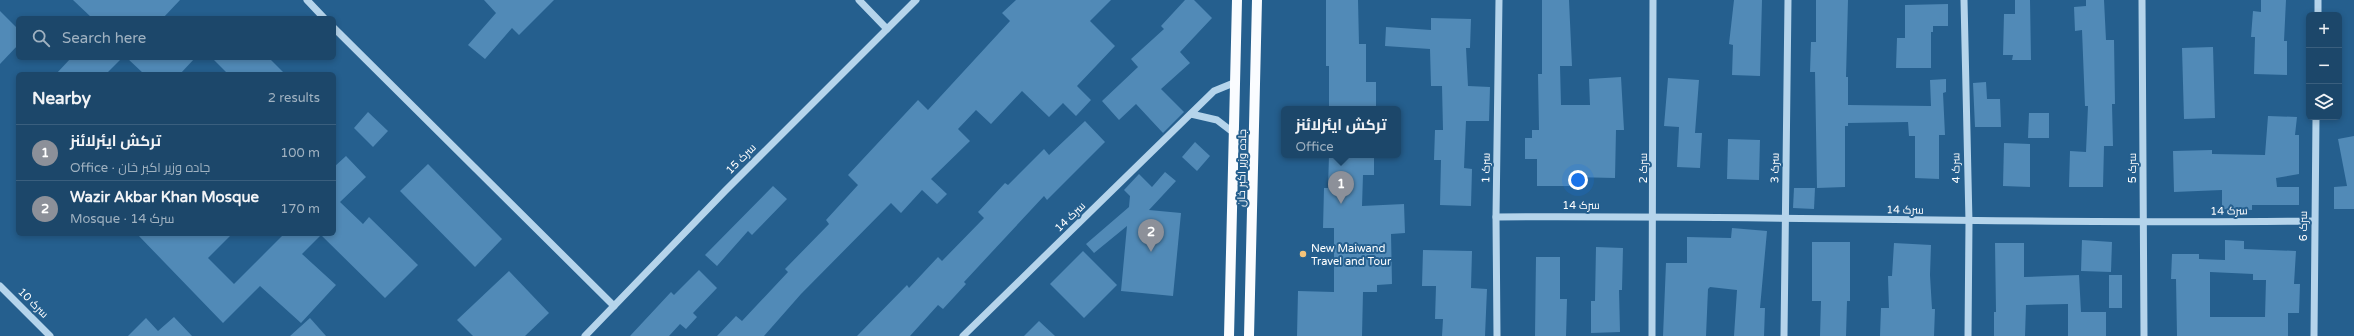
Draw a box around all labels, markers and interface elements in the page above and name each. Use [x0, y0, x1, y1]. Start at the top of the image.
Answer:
map controls [2306, 12, 2342, 120]
button: + [2306, 12, 2342, 48]
search box [16, 16, 336, 60]
icon: search [30, 27, 52, 49]
text: Search here [62, 29, 146, 47]
button: − [2306, 48, 2342, 84]
button: layers [2306, 84, 2342, 120]
text: Nearby [32, 88, 91, 109]
text: 2 results [268, 90, 320, 106]
popup [1281, 106, 1401, 158]
text: ترکش ایئرلائنز [1296, 116, 1386, 134]
street label: جاده وزیر اکبر خان [1235, 129, 1249, 207]
text: ترکش ایئرلائنز [70, 132, 161, 150]
text: Office [1296, 139, 1334, 155]
street label: سرک 15 [723, 141, 759, 177]
text: 1 [41, 145, 49, 161]
text: 100 m [280, 145, 320, 161]
street label: سرک 1 [1479, 153, 1493, 183]
street label: سرک 2 [1637, 153, 1650, 183]
street label: سرک 3 [1768, 153, 1782, 183]
street label: سرک 4 [1949, 153, 1963, 183]
street label: سرک 5 [2126, 153, 2139, 183]
text: Office · جاده وزیر اکبر خان [70, 160, 210, 176]
your location [1568, 170, 1588, 190]
pin: 1 [1328, 171, 1354, 204]
text: Wazir Akbar Khan Mosque [70, 188, 259, 206]
street label: سرک 14 [1052, 199, 1088, 235]
street label: سرک 14 [1562, 199, 1600, 212]
text: 2 [41, 201, 49, 217]
text: 170 m [280, 201, 320, 217]
street label: سرک 14 [1886, 203, 1924, 217]
street label: سرک 14 [2210, 204, 2248, 218]
text: Mosque · سرک 14 [70, 211, 174, 227]
street label: سرک 6 [2297, 211, 2310, 241]
pin: 2 [1138, 219, 1164, 252]
place label: New Maiwand Travel and Tour [1311, 242, 1392, 268]
marker: New Maiwand Travel and Tour [1298, 249, 1308, 259]
street label: سرک 10 [15, 285, 51, 321]

